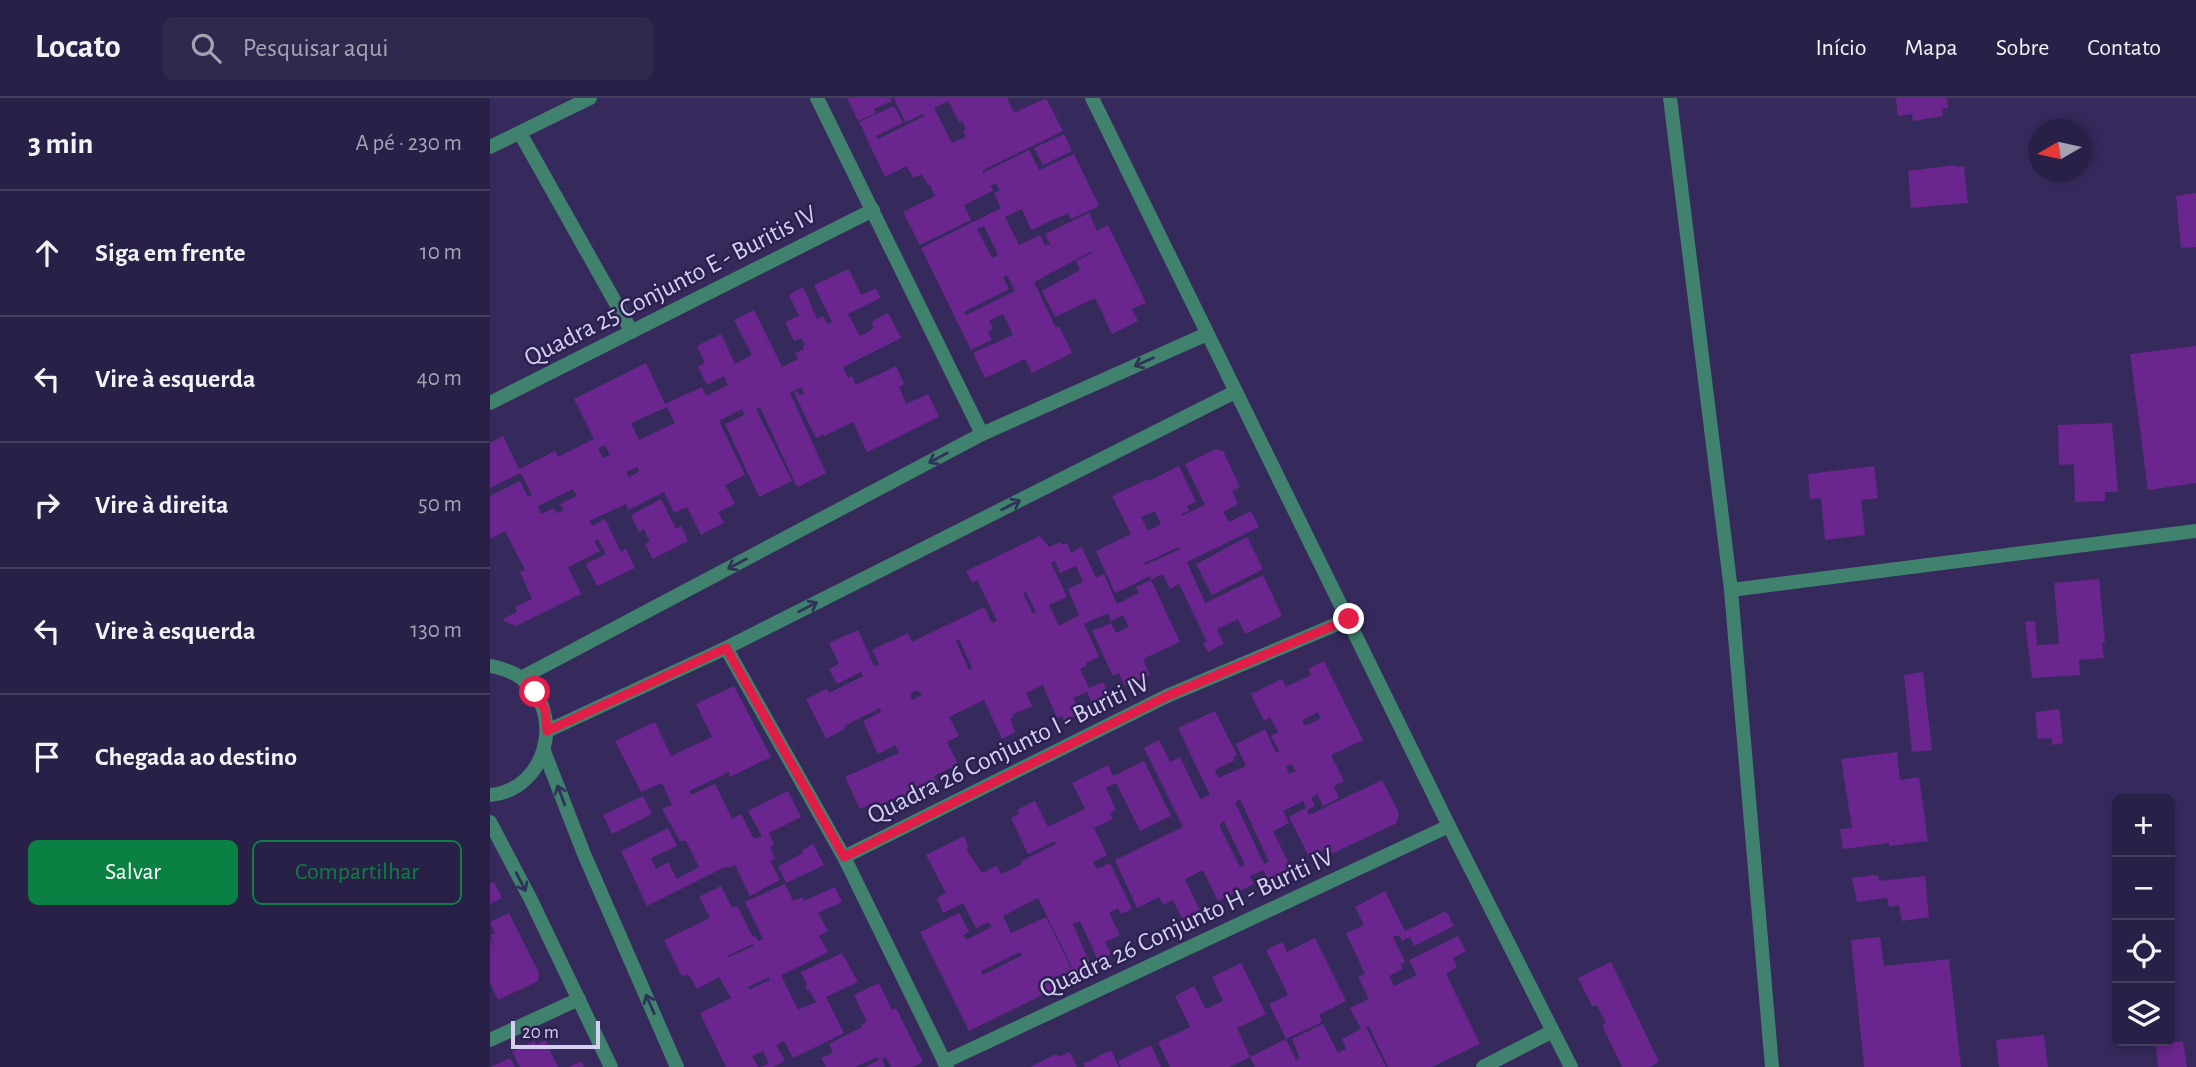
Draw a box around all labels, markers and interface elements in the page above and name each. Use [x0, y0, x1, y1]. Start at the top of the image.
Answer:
search box [163, 17, 653, 80]
icon: search [187, 29, 225, 67]
text: Locato [35, 31, 121, 64]
text: Pesquisar aqui [243, 35, 389, 61]
text: Início [1815, 36, 1867, 60]
text: Mapa [1905, 36, 1958, 60]
text: Sobre [1996, 36, 2049, 60]
text: Contato [2087, 36, 2161, 60]
north arrow [2028, 119, 2091, 182]
text: 3 min [28, 129, 93, 159]
text: A pé · 230 m [355, 132, 462, 155]
street label: Quadra 25 Conjunto E - Buritis IV [520, 201, 821, 371]
icon: ahead [28, 234, 66, 272]
text: Siga em frente [95, 240, 246, 266]
text: 10 m [420, 241, 462, 264]
one-way arrow [1134, 356, 1156, 369]
icon: left [28, 360, 66, 398]
text: Vire à esquerda [95, 366, 256, 392]
text: 40 m [417, 367, 462, 390]
one-way arrow [928, 451, 949, 465]
icon: right [28, 486, 66, 524]
text: Vire à direita [95, 492, 229, 518]
text: 50 m [418, 493, 462, 516]
one-way arrow [1000, 497, 1021, 511]
one-way arrow [727, 558, 748, 572]
one-way arrow [797, 600, 818, 614]
route end [1333, 603, 1364, 634]
icon: left [28, 612, 66, 650]
text: Vire à esquerda [95, 618, 256, 644]
text: 130 m [410, 619, 462, 642]
street label: Quadra 26 Conjunto I - Buriti IV [863, 669, 1154, 829]
route start [519, 676, 550, 707]
icon: arrive [28, 738, 66, 776]
text: Chegada ao destino [95, 744, 297, 770]
one-way arrow [554, 785, 567, 806]
map controls [2112, 794, 2175, 1046]
button: + [2112, 794, 2175, 857]
button: Salvar [28, 840, 238, 905]
button: Compartilhar [252, 840, 462, 905]
street label: Quadra 26 Conjunto H - Buriti IV [1035, 843, 1338, 1003]
button: − [2112, 857, 2175, 920]
one-way arrow [515, 871, 529, 892]
button: locate [2112, 920, 2175, 983]
button: layers [2112, 983, 2175, 1046]
one-way arrow [643, 994, 656, 1016]
scale bar [511, 1018, 600, 1050]
text: 20 m [522, 1023, 559, 1042]

